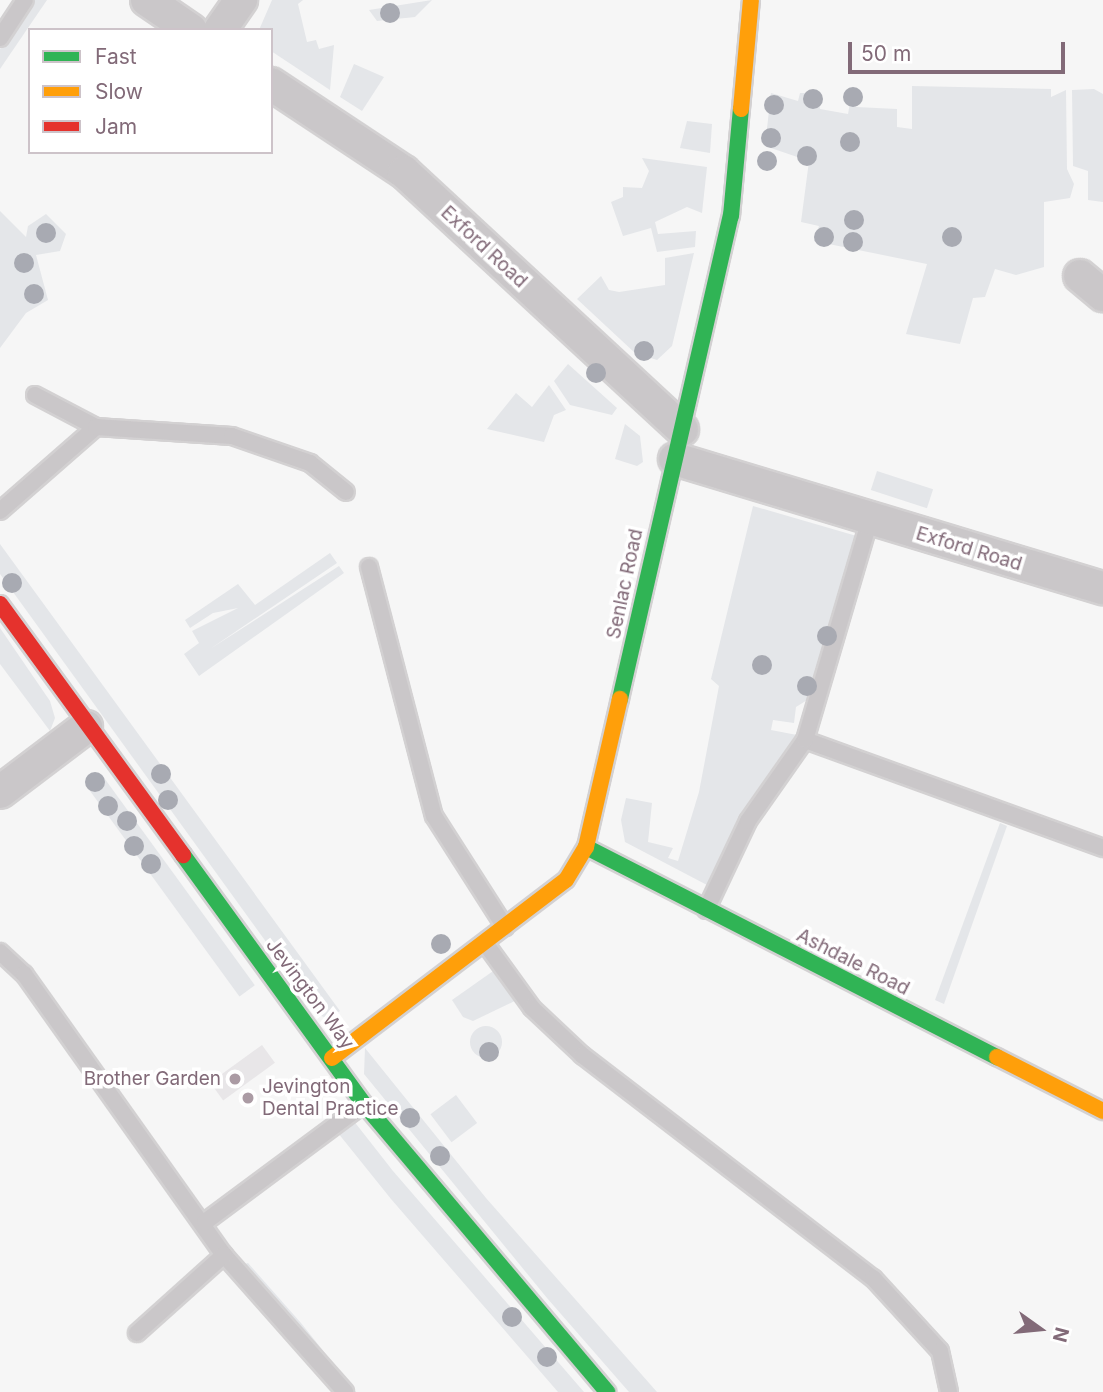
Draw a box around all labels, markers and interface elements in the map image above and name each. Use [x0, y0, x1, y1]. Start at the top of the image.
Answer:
legend [28, 28, 273, 154]
scale bar [851, 28, 1068, 72]
text: 50 m [861, 41, 911, 66]
text: Fast [95, 44, 137, 69]
text: Slow [95, 79, 143, 104]
text: Jam [95, 114, 137, 139]
street label: Exford Road [436, 201, 532, 293]
street label: Exford Road [913, 522, 1025, 576]
street label: Senlac Road [602, 527, 648, 641]
street label: Ashdale Road [793, 924, 913, 1000]
street label: Jevington Way [261, 934, 359, 1054]
place label: Brother Garden [84, 1068, 221, 1090]
marker: Brother Garden [227, 1071, 243, 1087]
place label: Jevington Dental Practice [262, 1076, 398, 1120]
marker: Jevington Dental Practice [240, 1090, 256, 1106]
north arrow [1005, 1294, 1075, 1364]
text: N [1048, 1325, 1074, 1345]

